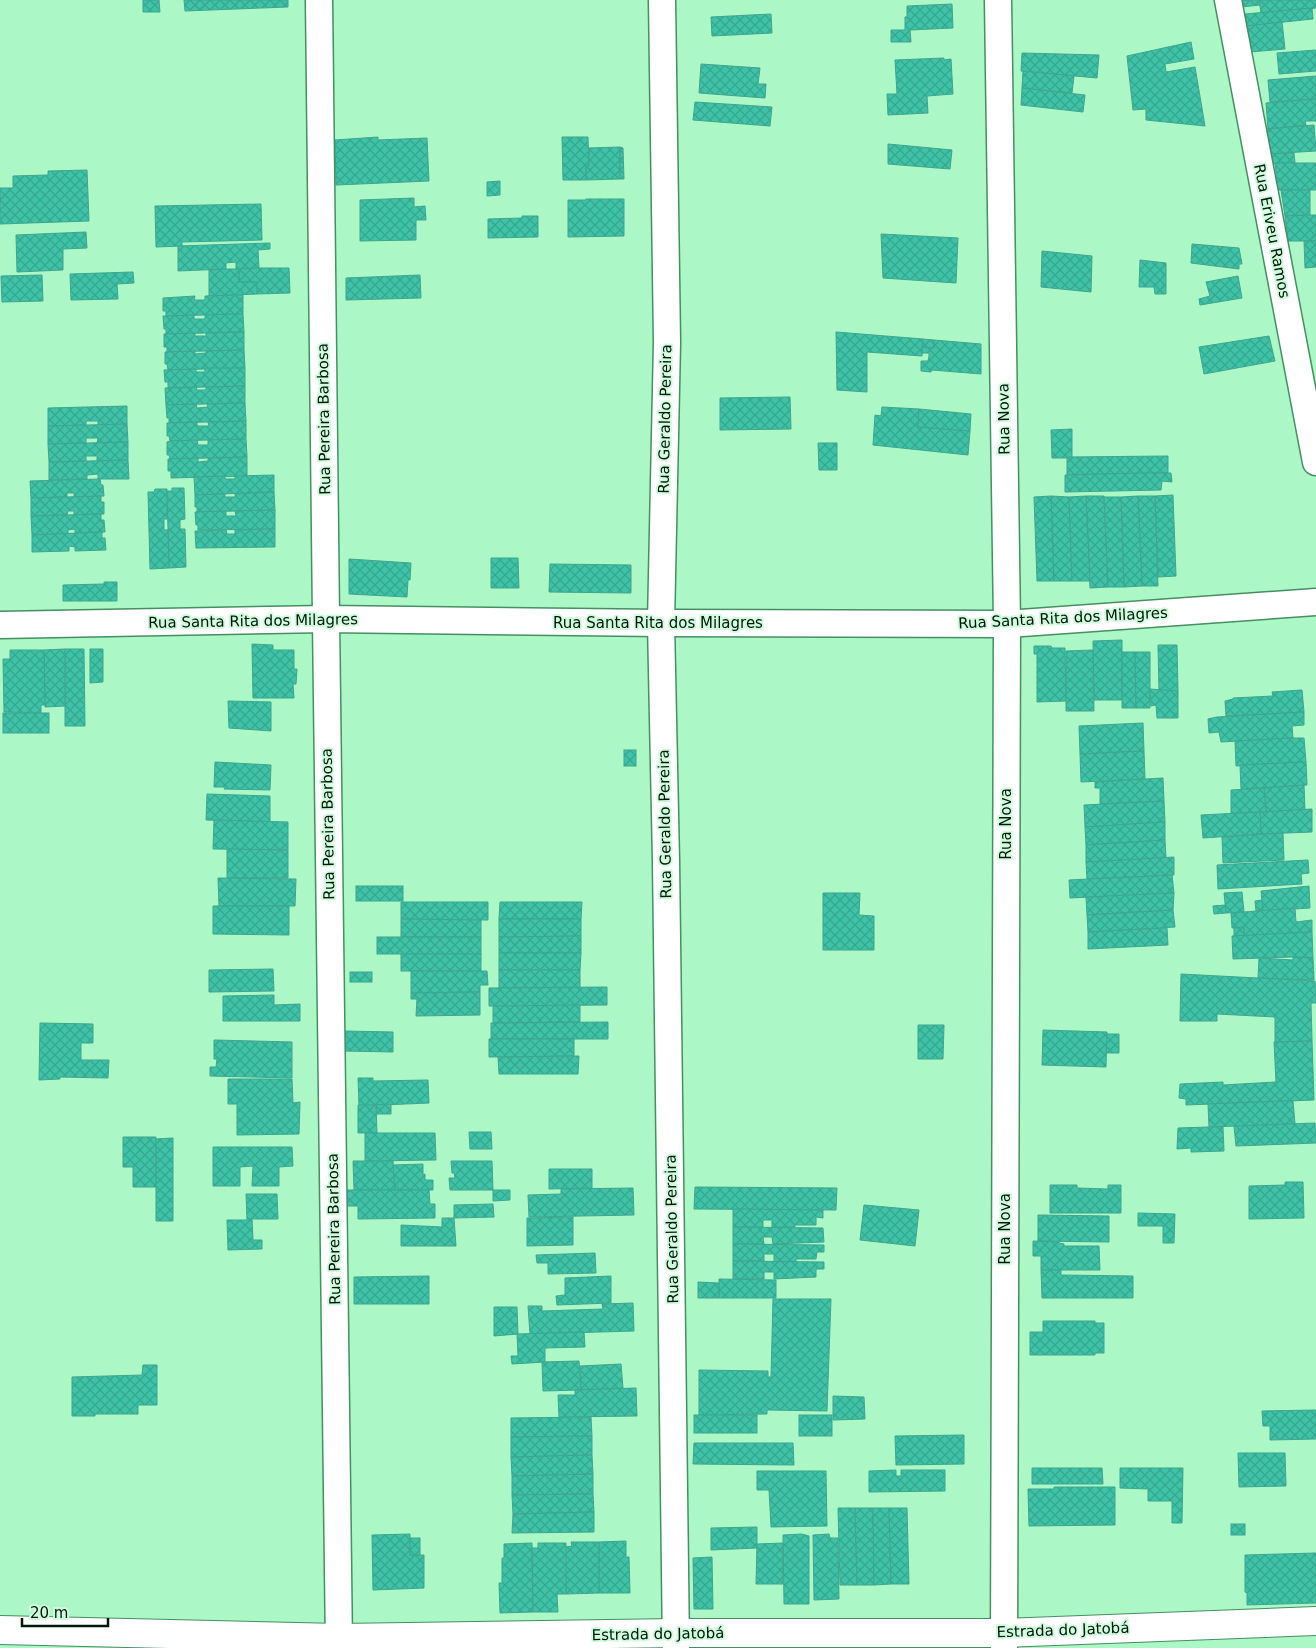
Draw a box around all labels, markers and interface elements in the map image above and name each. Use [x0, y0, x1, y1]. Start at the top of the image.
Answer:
street label: Rua Eriveu Ramos [1250, 162, 1294, 300]
street label: Rua Pereira Barbosa [314, 343, 334, 495]
street label: Rua Geraldo Pereira [655, 344, 675, 494]
street label: Rua Nova [994, 383, 1014, 455]
street label: Rua Santa Rita dos Milagres [958, 604, 1168, 632]
street label: Rua Santa Rita dos Milagres [148, 610, 358, 632]
street label: Rua Santa Rita dos Milagres [553, 614, 763, 632]
street label: Rua Pereira Barbosa [318, 748, 338, 900]
street label: Rua Geraldo Pereira [655, 749, 675, 899]
street label: Rua Nova [997, 788, 1015, 860]
street label: Rua Pereira Barbosa [324, 1153, 344, 1305]
street label: Rua Geraldo Pereira [662, 1154, 682, 1304]
street label: Rua Nova [996, 1193, 1014, 1265]
scale bar [22, 1596, 109, 1628]
text: 20 m [30, 1604, 68, 1622]
street label: Estrada do Jatobá [996, 1619, 1130, 1641]
street label: Estrada do Jatobá [591, 1624, 725, 1644]

